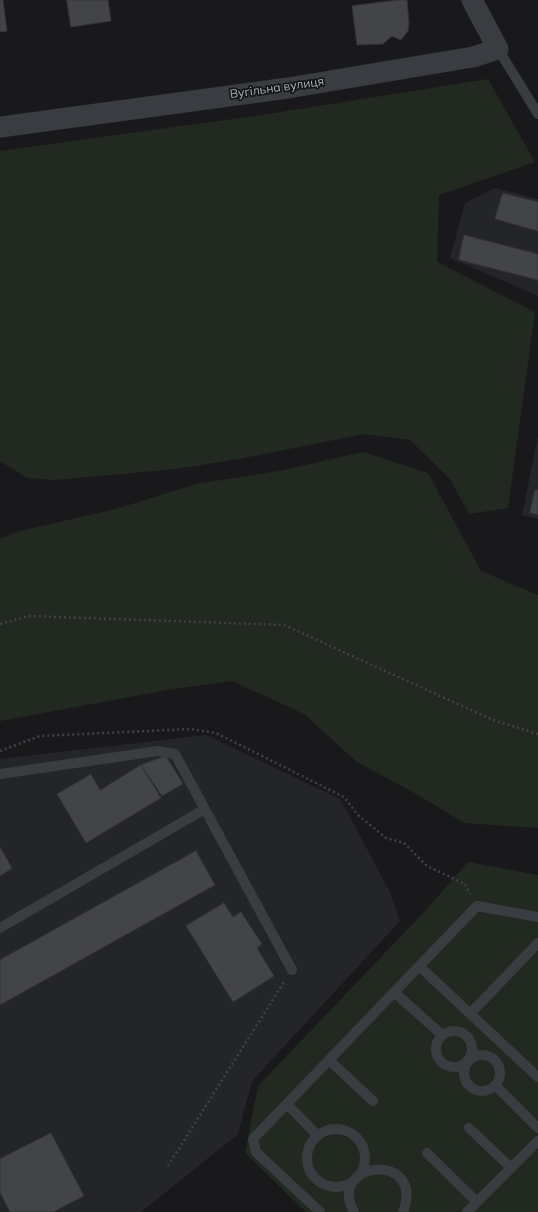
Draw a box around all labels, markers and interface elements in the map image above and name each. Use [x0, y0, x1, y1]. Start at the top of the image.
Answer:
street label: Вугільна вулиця [229, 74, 325, 102]

